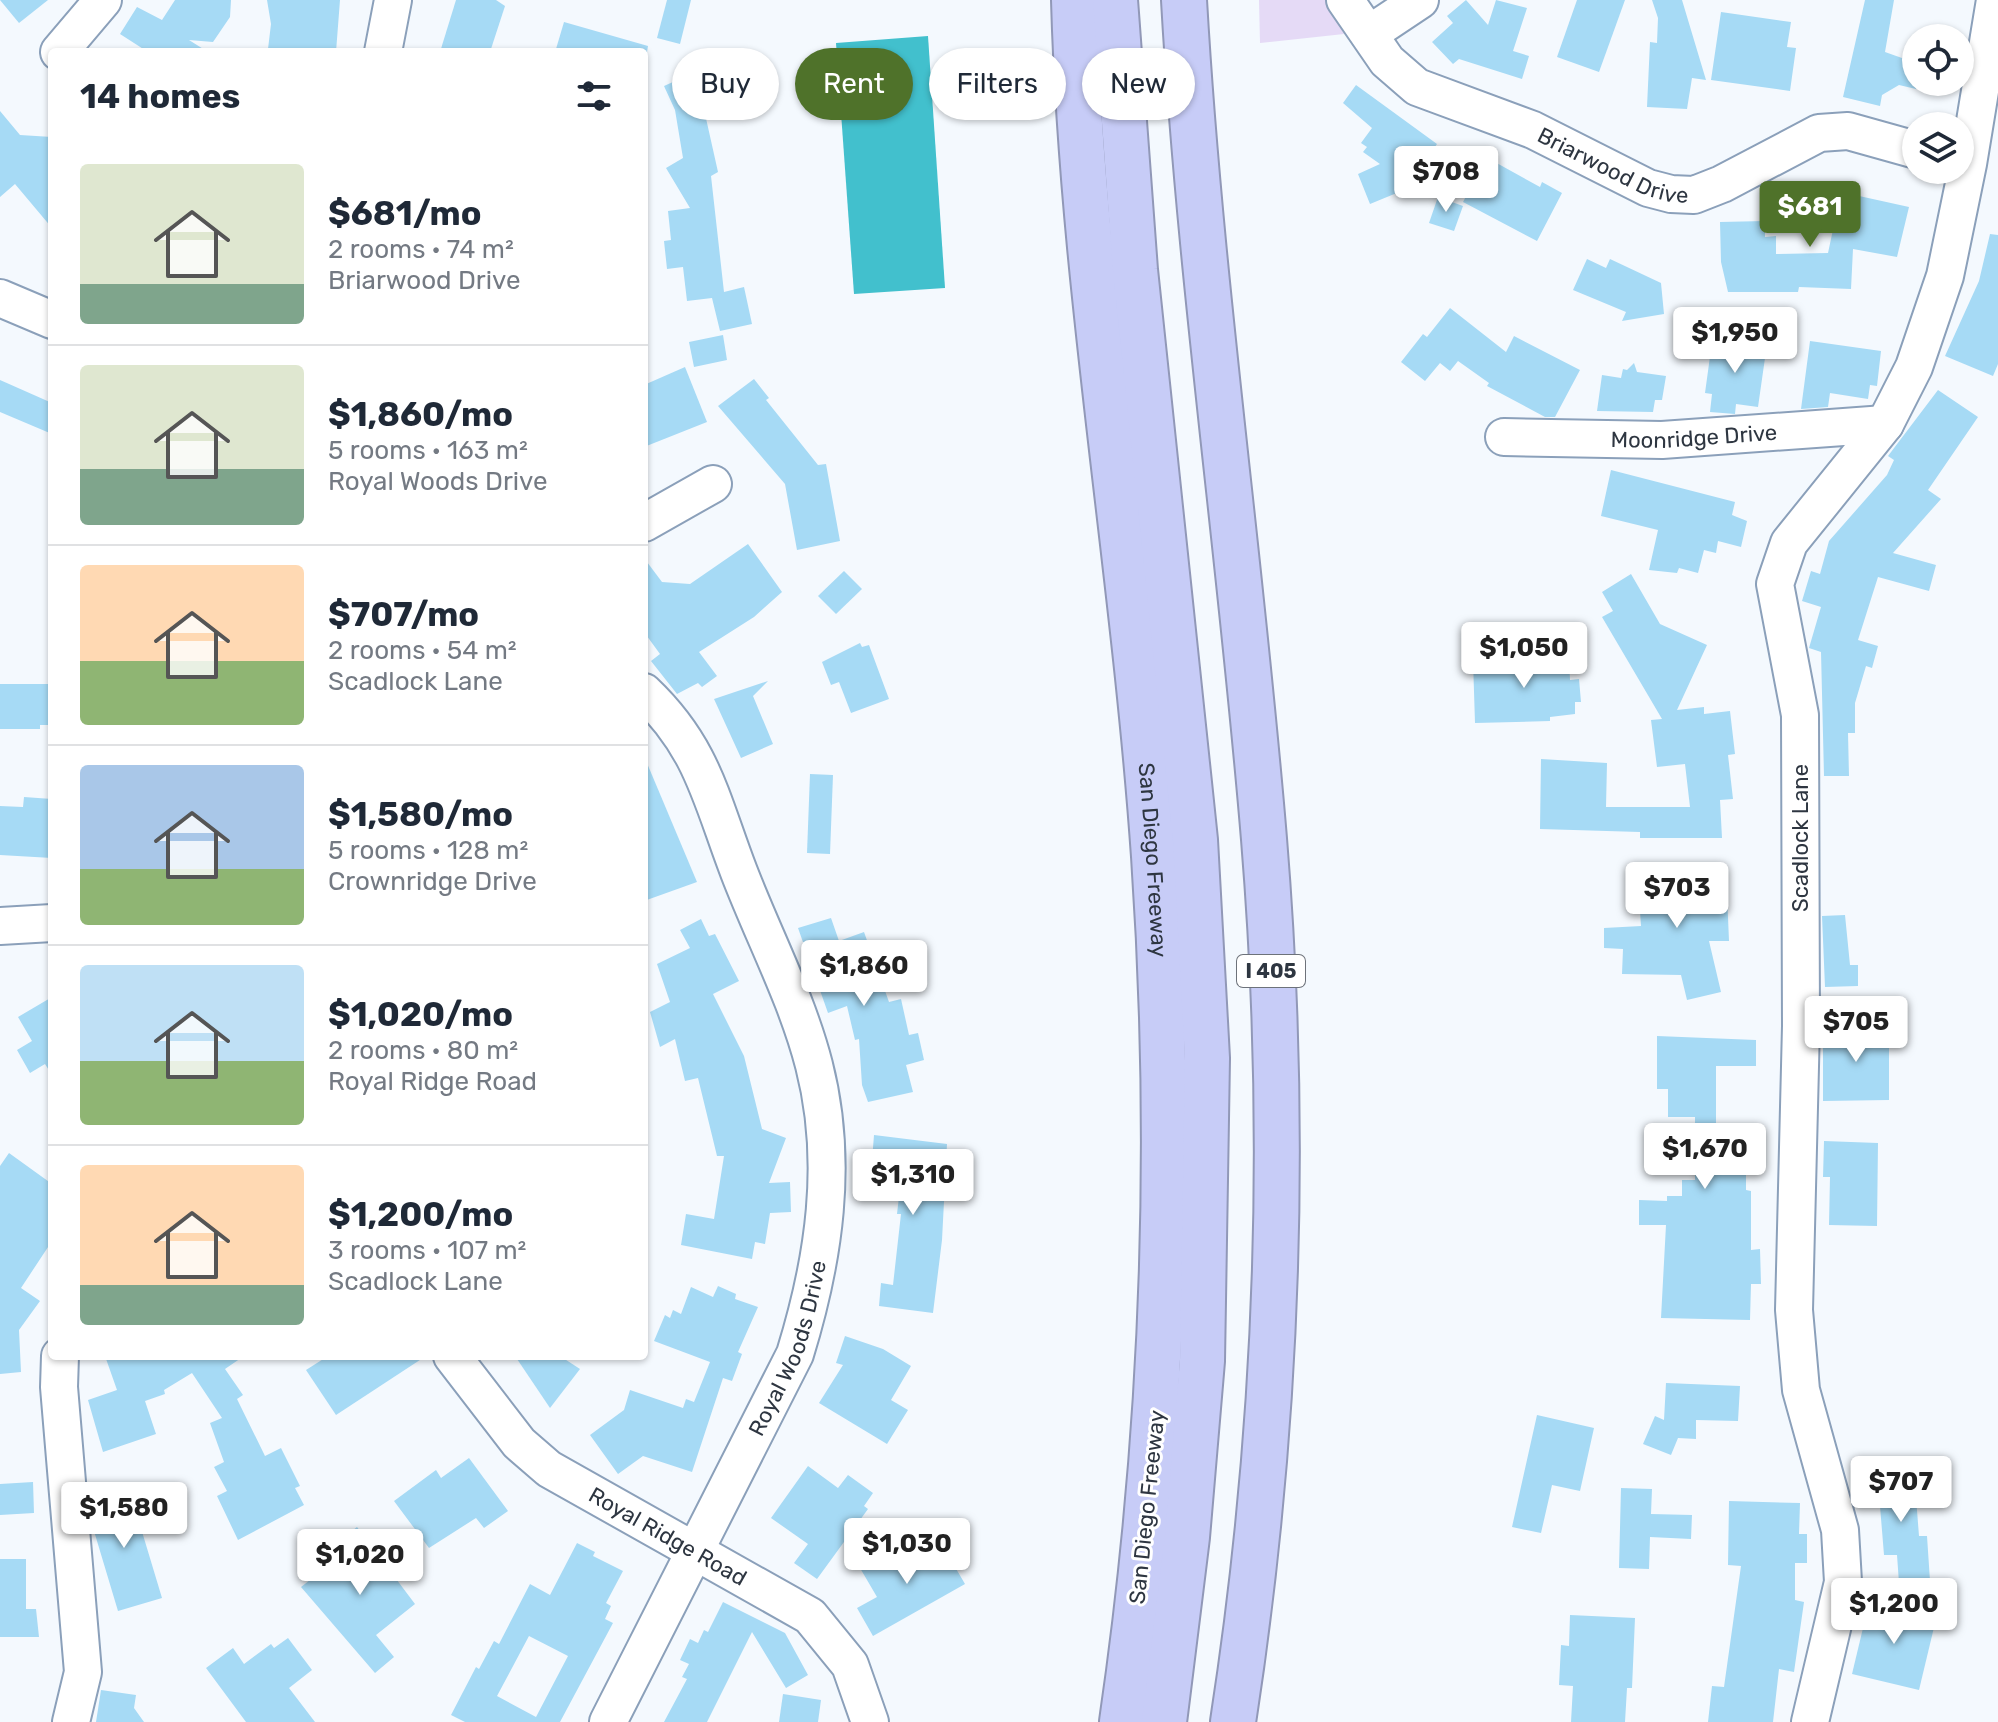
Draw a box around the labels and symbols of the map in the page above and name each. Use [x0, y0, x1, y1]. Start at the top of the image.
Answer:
street label: Briarwood Drive [1533, 121, 1689, 208]
pin: $708 [1399, 146, 1493, 214]
pin: $681 [1763, 181, 1857, 249]
pin: $1,950 [1670, 307, 1800, 375]
street label: Moonridge Drive [1610, 418, 1778, 454]
pin: $1,050 [1459, 622, 1589, 690]
street label: San Diego Freeway [1133, 762, 1173, 958]
street label: Scadlock Lane [1787, 764, 1814, 912]
pin: $703 [1630, 862, 1724, 930]
pin: $1,860 [799, 940, 929, 1008]
road number: I 405 [1237, 955, 1305, 987]
pin: $705 [1809, 996, 1903, 1064]
pin: $1,670 [1640, 1123, 1770, 1191]
pin: $1,310 [848, 1149, 978, 1217]
street label: Royal Woods Drive [742, 1258, 831, 1440]
street label: San Diego Freeway [1123, 1409, 1171, 1605]
pin: $707 [1854, 1456, 1948, 1524]
street label: Royal Ridge Road [584, 1481, 752, 1591]
pin: $1,580 [59, 1482, 189, 1550]
pin: $1,030 [842, 1518, 972, 1586]
pin: $1,020 [295, 1529, 425, 1597]
pin: $1,200 [1829, 1578, 1959, 1646]

